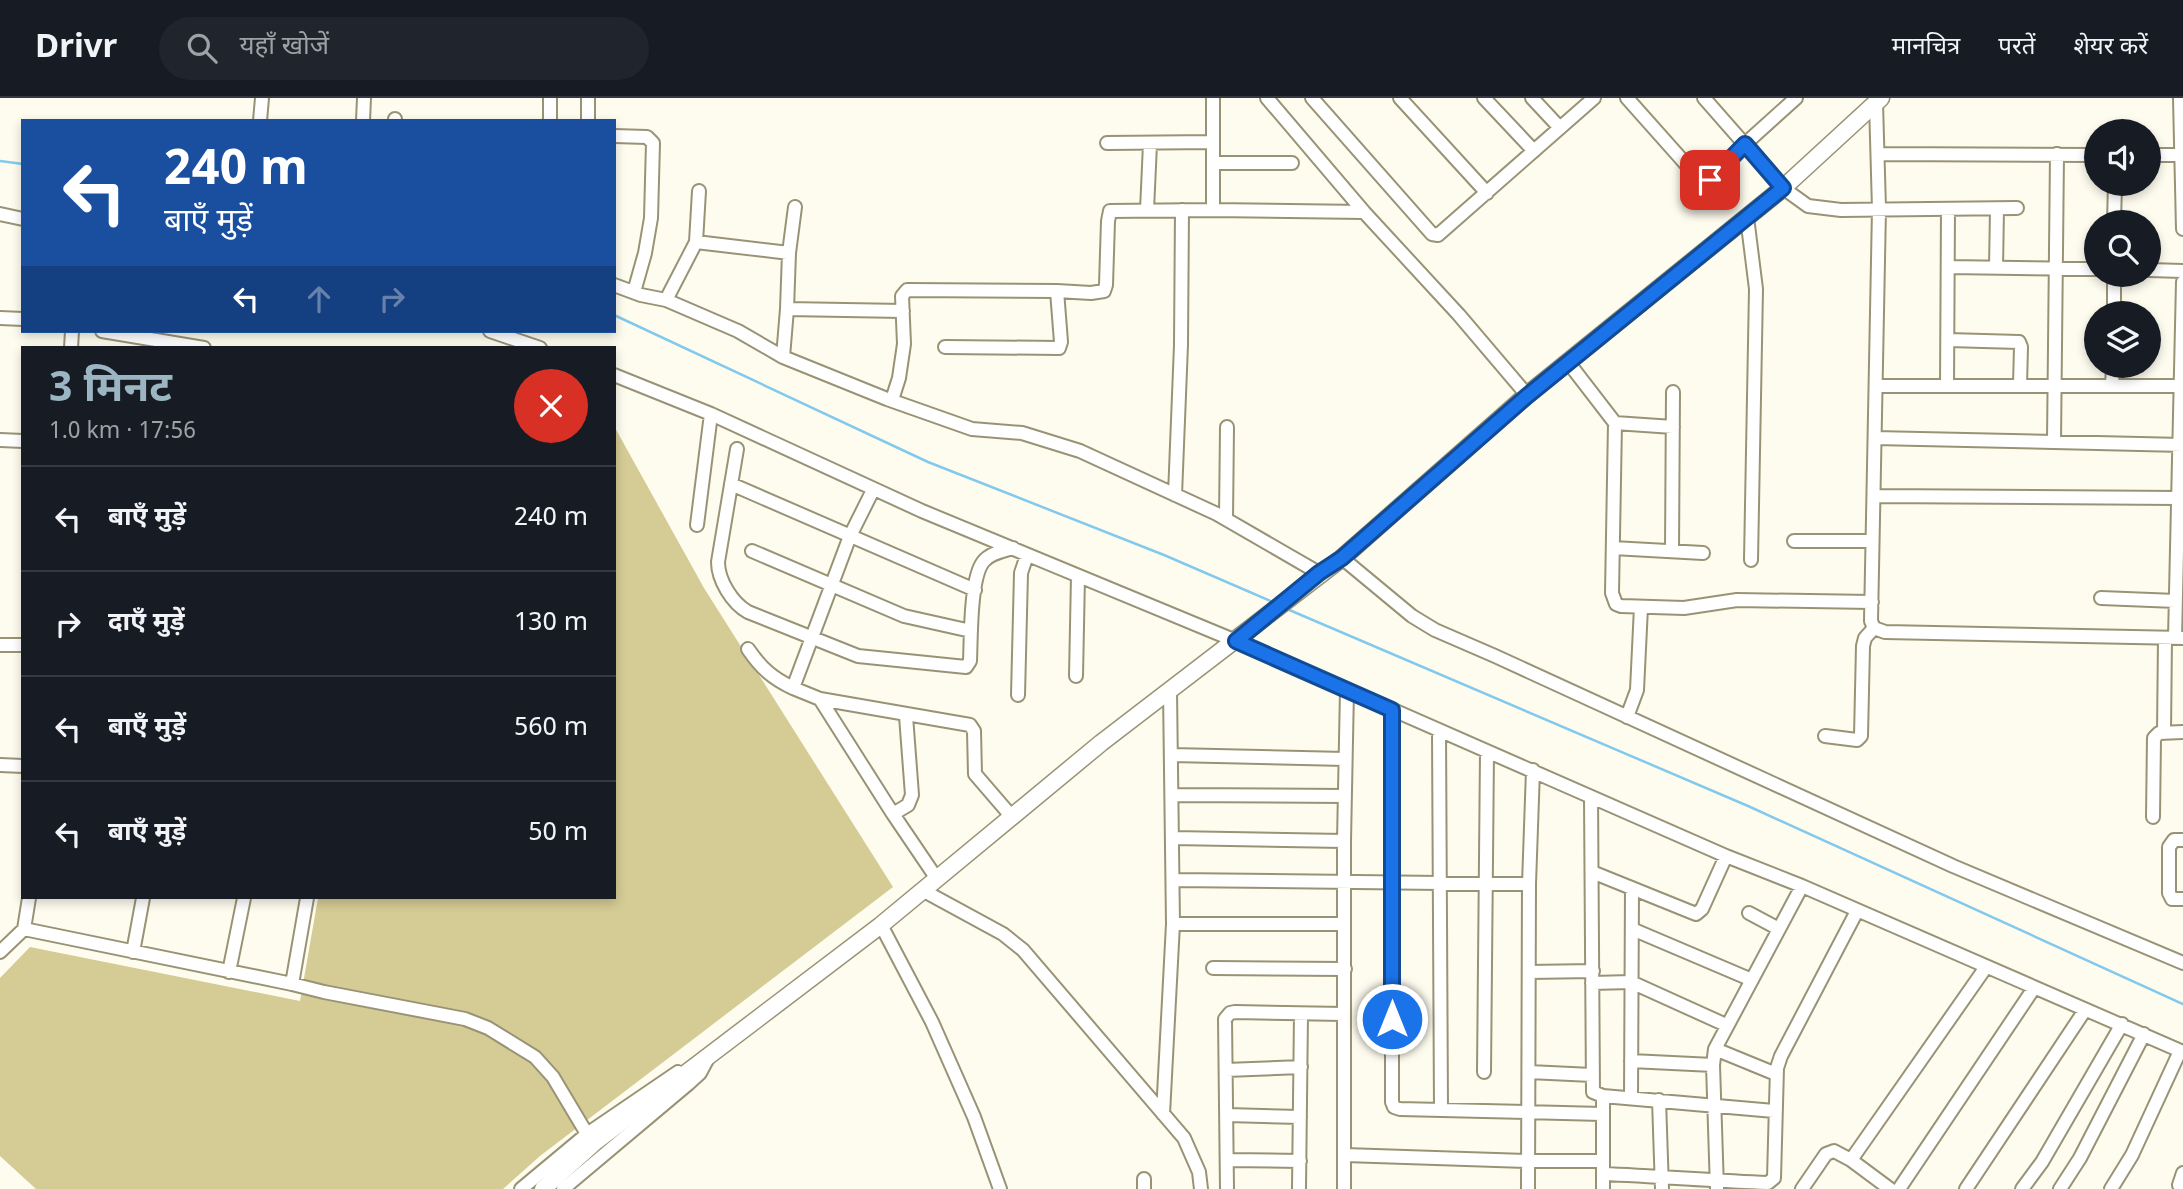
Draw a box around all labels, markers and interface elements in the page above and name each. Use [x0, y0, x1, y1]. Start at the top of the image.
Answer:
search box [159, 17, 649, 80]
text: Drivr [35, 27, 117, 70]
icon: search [183, 29, 221, 67]
text: यहाँ खोजें [239, 31, 329, 65]
text: मानचित्र [1892, 32, 1960, 64]
text: परतें [1998, 32, 2035, 64]
text: शेयर करें [2073, 32, 2148, 64]
map controls [2084, 119, 2161, 378]
button: sound [2084, 119, 2161, 196]
text: 240 m [164, 140, 308, 204]
icon: left [49, 147, 140, 238]
pin [1680, 150, 1740, 210]
icon: arrive [1691, 161, 1729, 199]
text: बाएँ मुड़ें [164, 202, 253, 244]
button: search [2084, 210, 2161, 287]
icon: left [227, 280, 265, 318]
icon: ahead [300, 280, 338, 318]
icon: right [373, 280, 411, 318]
button: layers [2084, 301, 2161, 378]
text: 3 मिनट [49, 363, 172, 418]
button: close [514, 369, 588, 443]
text: 1.0 km · 17:56 [49, 417, 196, 447]
icon: left [49, 500, 87, 538]
text: बाएँ मुड़ें [108, 502, 186, 536]
text: 240 m [514, 502, 588, 536]
icon: right [49, 605, 87, 643]
text: दाएँ मुड़ें [108, 607, 185, 641]
text: 130 m [514, 607, 588, 641]
icon: left [49, 710, 87, 748]
text: बाएँ मुड़ें [108, 712, 186, 746]
text: 560 m [514, 712, 588, 746]
icon: left [49, 815, 87, 853]
text: बाएँ मुड़ें [108, 817, 186, 851]
text: 50 m [528, 817, 588, 851]
position arrow [1355, 982, 1429, 1056]

